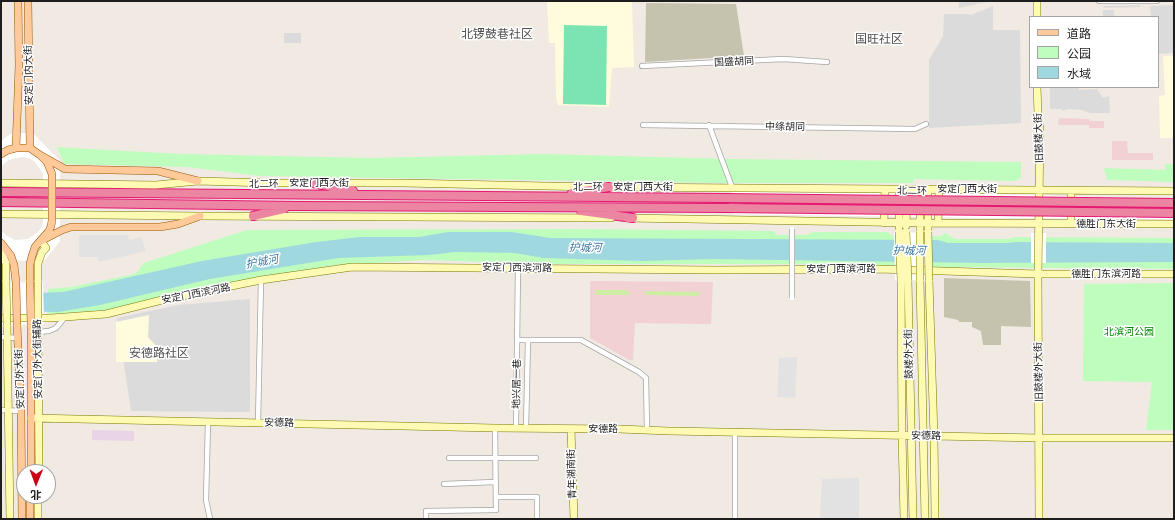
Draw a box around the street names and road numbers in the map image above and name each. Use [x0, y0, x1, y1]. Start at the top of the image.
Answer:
street label: 安定门内大街 [22, 45, 36, 105]
street label: 国盛胡同 [714, 55, 754, 69]
street label: 旧鼓楼大街 [1032, 113, 1046, 163]
street label: 中绦胡同 [765, 121, 805, 133]
street label: 安定门西大街 [289, 177, 349, 189]
street label: 北二环 [249, 178, 279, 190]
street label: 北二环 [573, 181, 603, 193]
street label: 安定门西大街 [613, 181, 673, 193]
street label: 安定门西大街 [937, 183, 997, 195]
street label: 北二环 [897, 185, 927, 197]
street label: 德胜门东大街 [1076, 218, 1136, 230]
street label: 安定门西滨河路 [482, 261, 552, 275]
street label: 安定门西滨河路 [806, 263, 876, 275]
street label: 德胜门东滨河路 [1071, 268, 1141, 280]
street label: 安定门西滨河路 [160, 281, 232, 307]
street label: 安定门外大街辅路 [31, 319, 45, 399]
street label: 鼓楼外大街 [903, 329, 915, 379]
street label: 旧鼓楼外大街 [1032, 342, 1046, 402]
street label: 安定门外大街 [13, 349, 27, 409]
street label: 地兴居一巷 [511, 359, 523, 409]
street label: 安德路 [264, 417, 294, 429]
street label: 安德路 [588, 423, 618, 435]
street label: 安德路 [911, 430, 941, 442]
street label: 青年湖南街 [565, 449, 579, 499]

